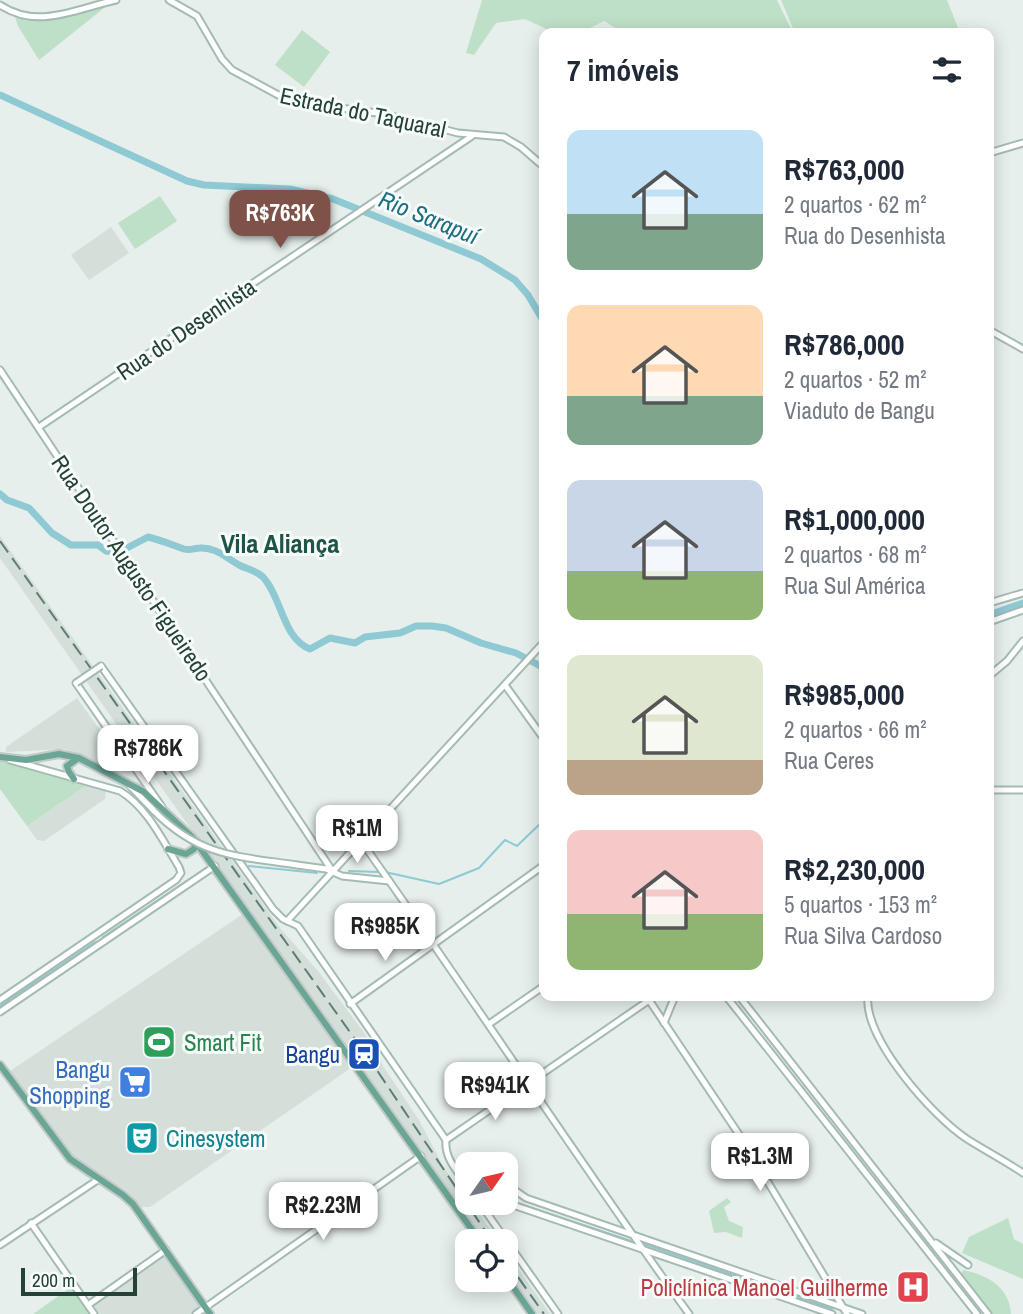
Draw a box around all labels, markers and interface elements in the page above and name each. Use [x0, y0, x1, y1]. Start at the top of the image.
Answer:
text: 7 imóveis [567, 50, 679, 90]
icon: filters [928, 51, 966, 89]
street label: Estrada do Taquaral [277, 79, 449, 145]
text: R$763,000 [784, 149, 904, 189]
icon: home [623, 158, 707, 242]
water label: Rio Sarapuí [374, 182, 486, 252]
text: 2 quartos · 62 m² [784, 189, 927, 220]
pin: R$763K [223, 190, 337, 250]
text: R$763K [245, 197, 315, 228]
text: Rua do Desenhista [784, 220, 945, 251]
street label: Rua do Desenhista [110, 271, 262, 387]
text: R$786,000 [784, 324, 904, 364]
icon: home [623, 333, 707, 417]
text: 2 quartos · 52 m² [784, 364, 927, 395]
text: Viaduto de Bangu [784, 395, 935, 426]
street label: Rua Doutor Augusto Figueiredo [45, 449, 219, 687]
text: R$1,000,000 [784, 499, 925, 539]
icon: home [623, 508, 707, 592]
district label: Vila Aliança [221, 526, 339, 561]
text: 2 quartos · 68 m² [784, 539, 927, 570]
text: Rua Sul América [784, 570, 926, 601]
text: R$985,000 [784, 674, 904, 714]
icon: home [623, 683, 707, 767]
text: 2 quartos · 66 m² [784, 714, 927, 745]
pin: R$786K [91, 726, 205, 785]
text: R$786K [113, 732, 183, 763]
text: Rua Ceres [784, 745, 874, 776]
pin: R$1M [316, 806, 398, 865]
text: R$1M [332, 812, 382, 843]
text: R$2,230,000 [784, 849, 925, 889]
icon: home [623, 858, 707, 942]
text: 5 quartos · 153 m² [784, 889, 937, 920]
pin: R$985K [328, 904, 442, 963]
text: R$985K [350, 910, 420, 941]
text: Rua Silva Cardoso [784, 920, 942, 951]
sports icon: Smart Fit [140, 1023, 178, 1061]
place label: Smart Fit [184, 1027, 262, 1058]
station icon: Bangu [345, 1035, 383, 1073]
place label: Bangu [285, 1039, 340, 1070]
place label: Bangu Shopping [29, 1054, 110, 1111]
pin: R$941K [438, 1062, 552, 1122]
supermarket icon: Bangu Shopping [116, 1063, 154, 1101]
text: R$941K [460, 1069, 530, 1100]
theatre icon: Cinesystem [123, 1119, 161, 1157]
place label: Cinesystem [166, 1123, 266, 1154]
pin: R$1.3M [703, 1134, 817, 1193]
text: R$1.3M [727, 1140, 793, 1171]
north arrow [455, 1152, 518, 1214]
map controls [455, 1152, 518, 1292]
pin: R$2.23M [258, 1182, 388, 1242]
text: R$2.23M [285, 1189, 361, 1220]
button: locate [455, 1229, 518, 1292]
scale bar [21, 1265, 136, 1297]
text: 200 m [32, 1267, 75, 1293]
hospital icon: Policlínica Manoel Guilherme [894, 1268, 932, 1306]
place label: Policlínica Manoel Guilherme [641, 1272, 888, 1303]

